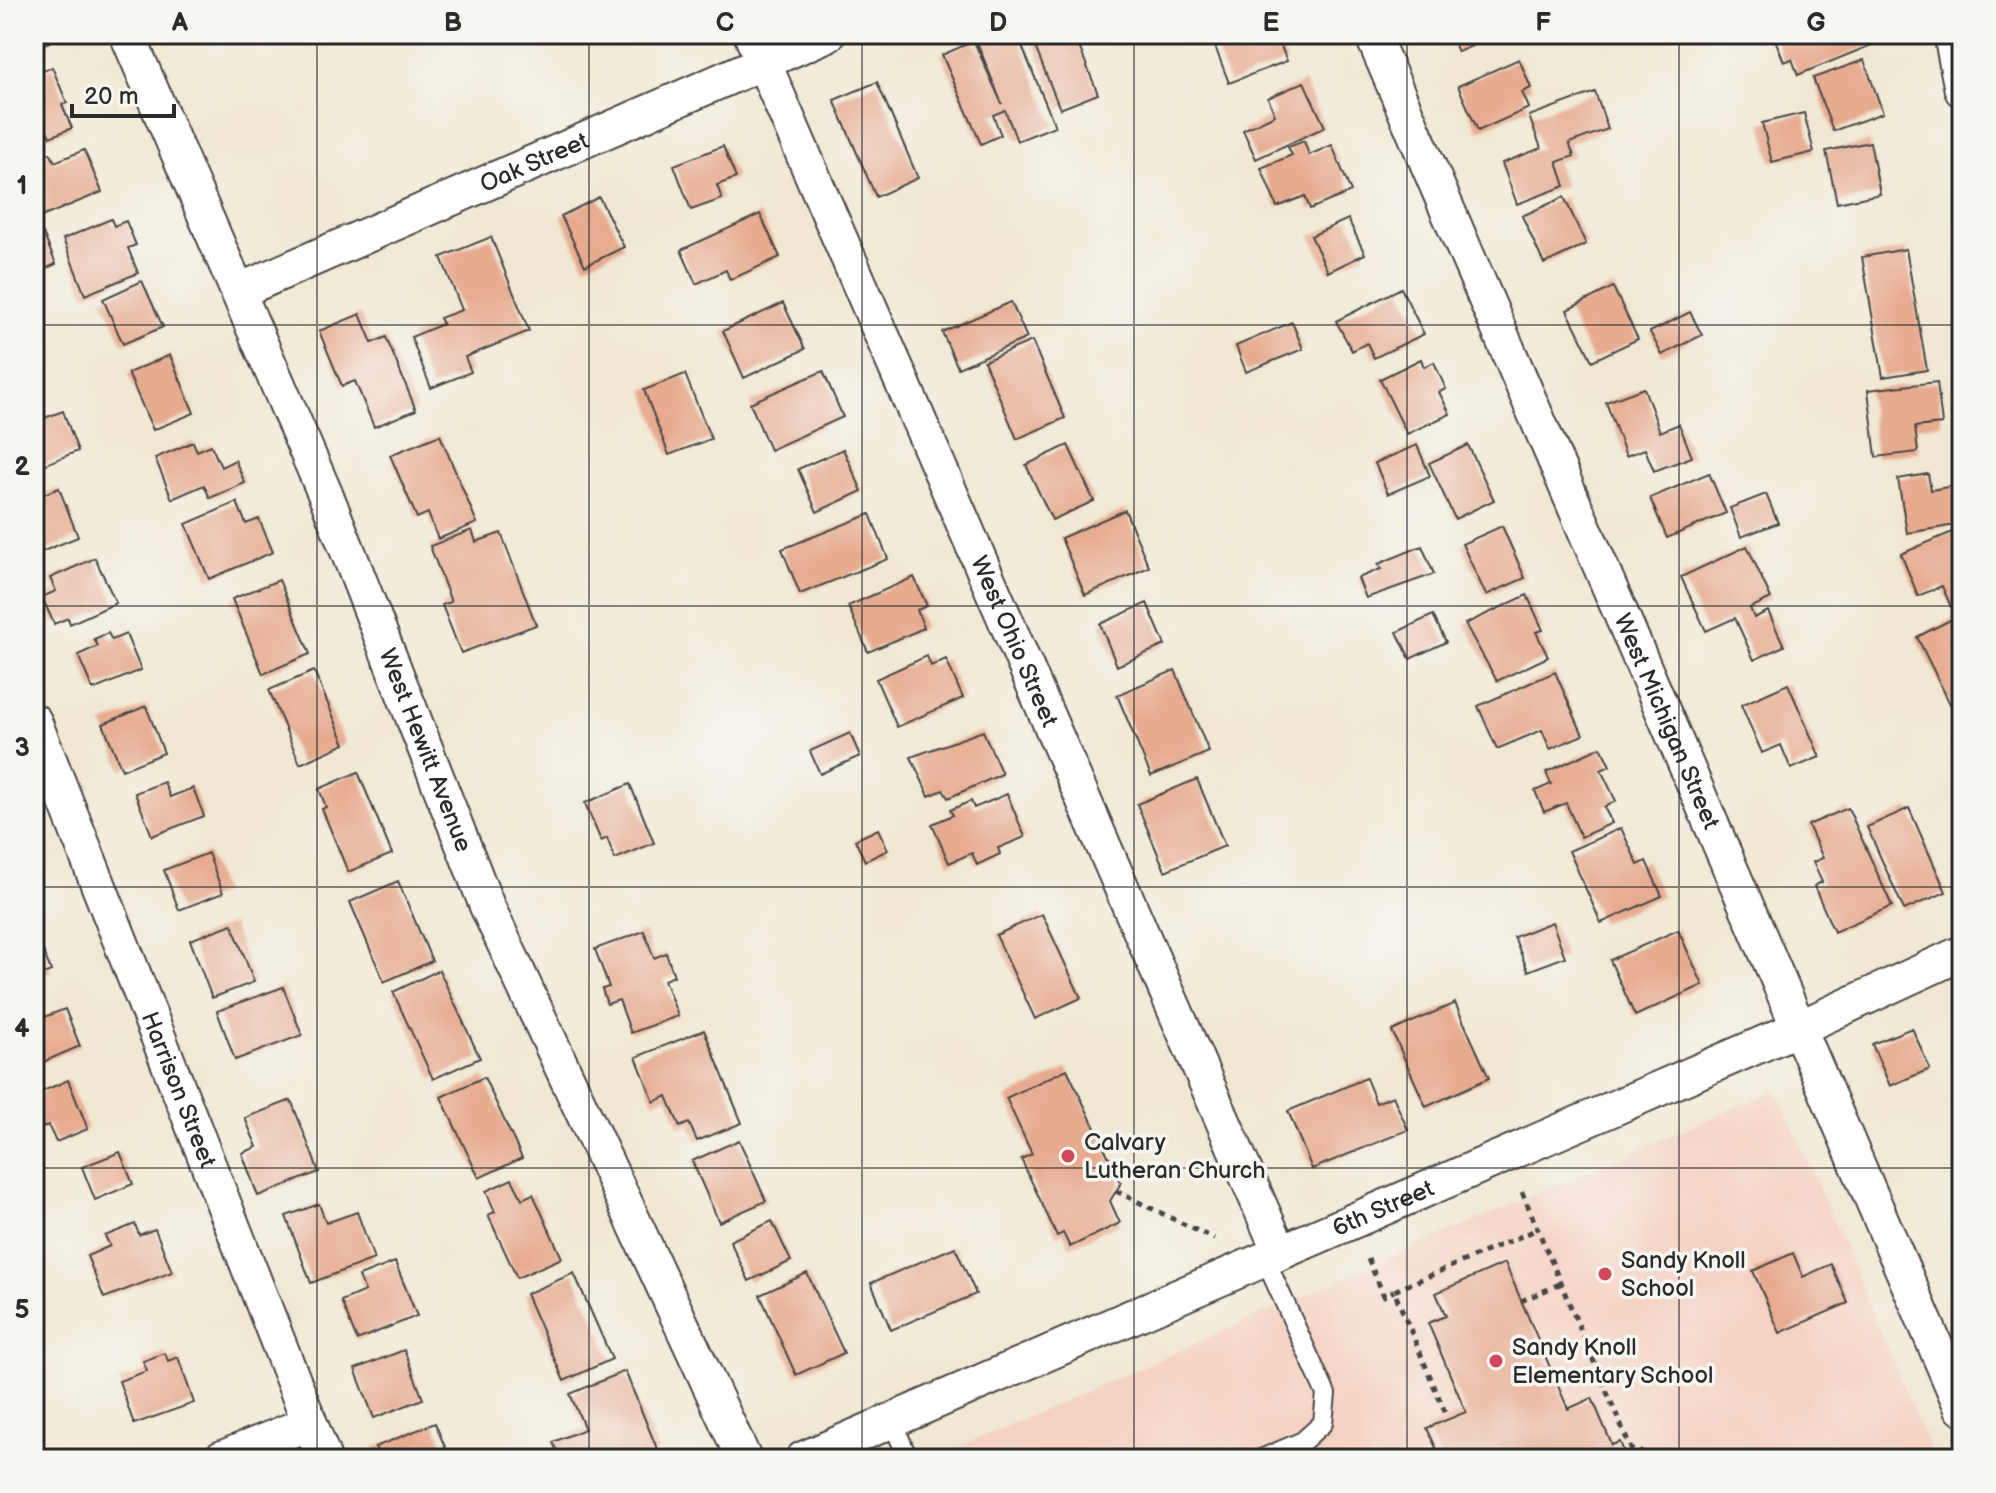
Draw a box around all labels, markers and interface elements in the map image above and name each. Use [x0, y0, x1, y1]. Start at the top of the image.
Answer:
text: A [171, 8, 188, 39]
text: B [444, 8, 462, 39]
text: C [716, 8, 734, 39]
text: D [989, 8, 1007, 39]
text: E [1263, 8, 1280, 39]
text: F [1535, 8, 1551, 39]
text: G [1806, 8, 1826, 39]
scale bar [72, 68, 174, 118]
text: 20 m [84, 82, 139, 111]
street label: Oak Street [476, 126, 594, 199]
text: 1 [17, 171, 27, 202]
text: 2 [14, 452, 30, 483]
street label: West Ohio Street [964, 552, 1064, 732]
street label: West Michigan Street [1608, 609, 1726, 834]
street label: West Hewitt Avenue [372, 644, 478, 856]
text: 3 [14, 733, 30, 764]
street label: Harrison Street [135, 1008, 222, 1172]
text: 4 [14, 1014, 30, 1045]
place label: Calvary Lutheran Church [1084, 1128, 1266, 1185]
marker: Calvary Lutheran Church [1059, 1147, 1077, 1165]
street label: 6th Street [1328, 1174, 1439, 1243]
place label: Sandy Knoll School [1621, 1246, 1746, 1303]
marker: Sandy Knoll School [1596, 1265, 1614, 1283]
text: 5 [14, 1295, 30, 1326]
place label: Sandy Knoll Elementary School [1512, 1333, 1713, 1390]
marker: Sandy Knoll Elementary School [1487, 1352, 1505, 1370]

